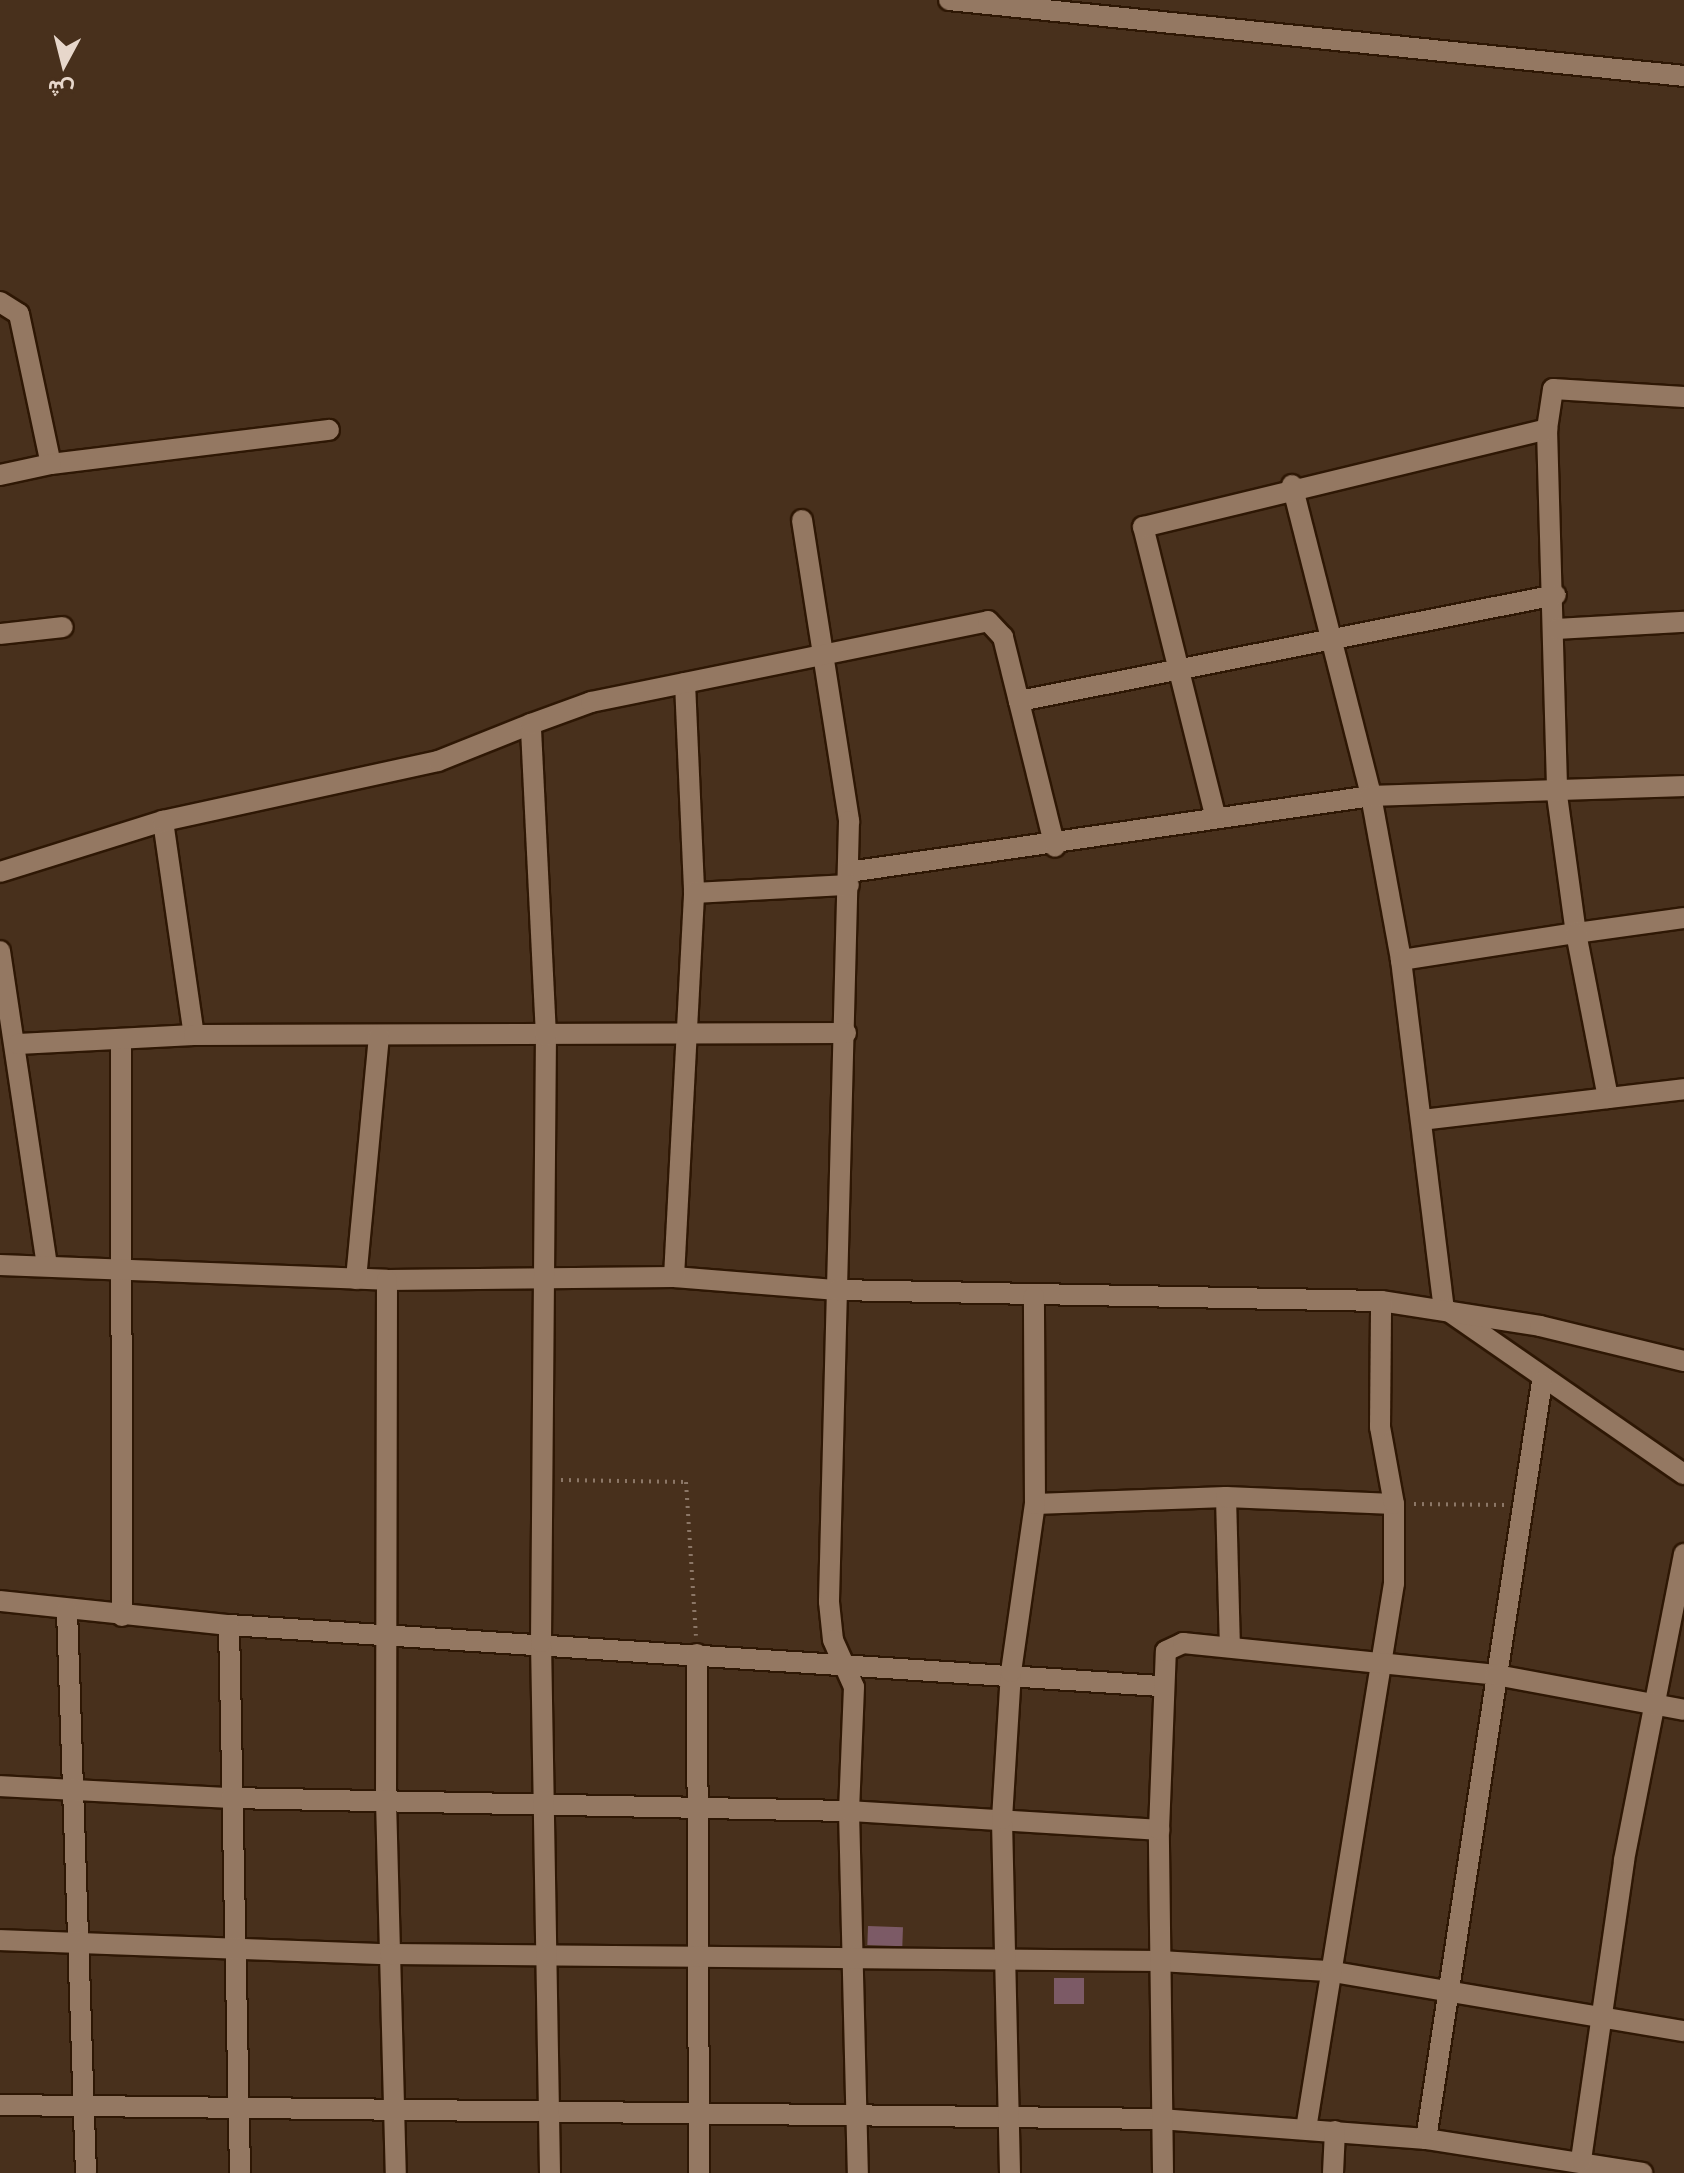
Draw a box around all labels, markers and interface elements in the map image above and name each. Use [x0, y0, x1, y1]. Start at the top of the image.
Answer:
north arrow [24, 24, 104, 104]
text: ش [46, 73, 76, 103]

